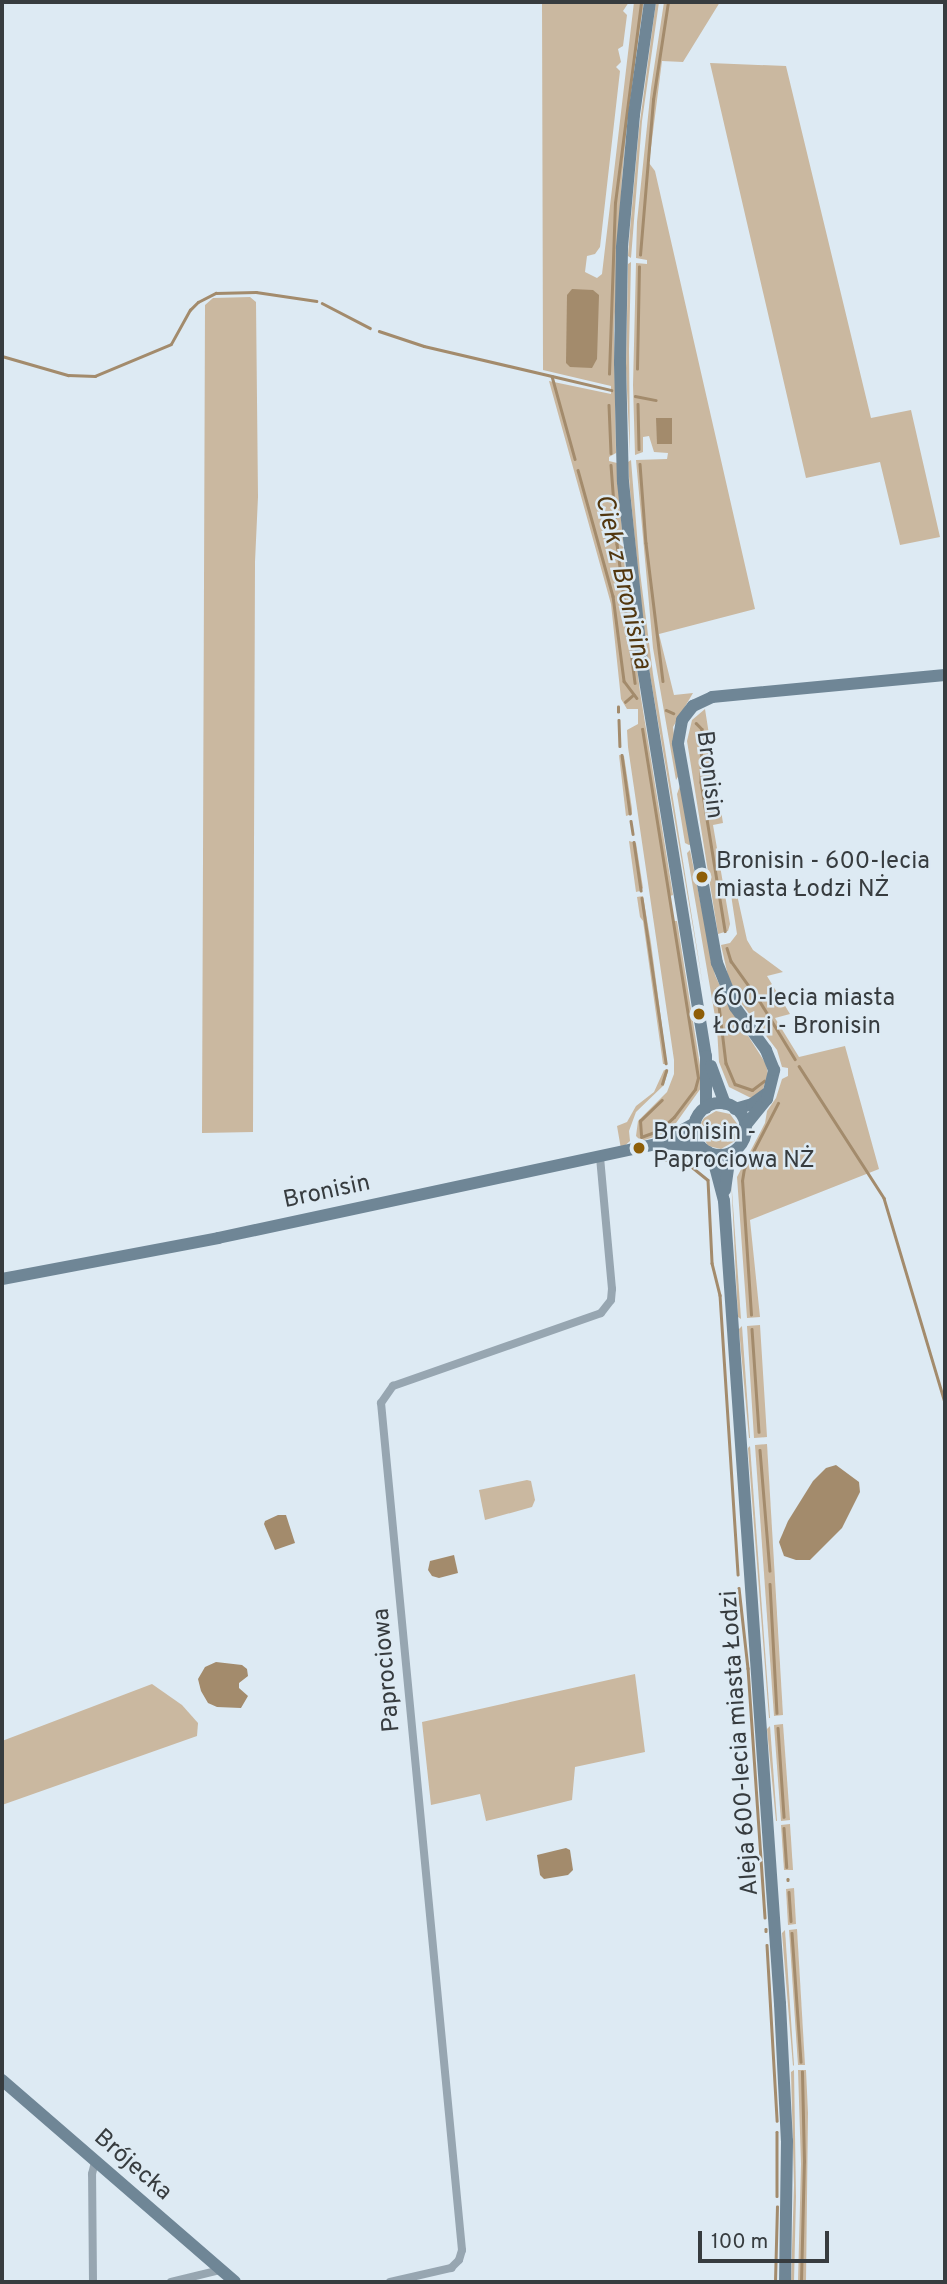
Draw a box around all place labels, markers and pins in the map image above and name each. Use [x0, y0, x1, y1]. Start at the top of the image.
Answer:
place label: Bronisin - 600-lecia miasta Łodzi NŻ [716, 849, 930, 905]
marker: Bronisin - 600-lecia miasta Łodzi NŻ [694, 869, 710, 885]
place label: 600-lecia miasta Łodzi - Bronisin [713, 986, 895, 1042]
marker: 600-lecia miasta Łodzi - Bronisin [691, 1006, 707, 1022]
place label: Bronisin - Paprociowa NŻ [653, 1120, 815, 1176]
marker: Bronisin - Paprociowa NŻ [631, 1140, 647, 1156]

